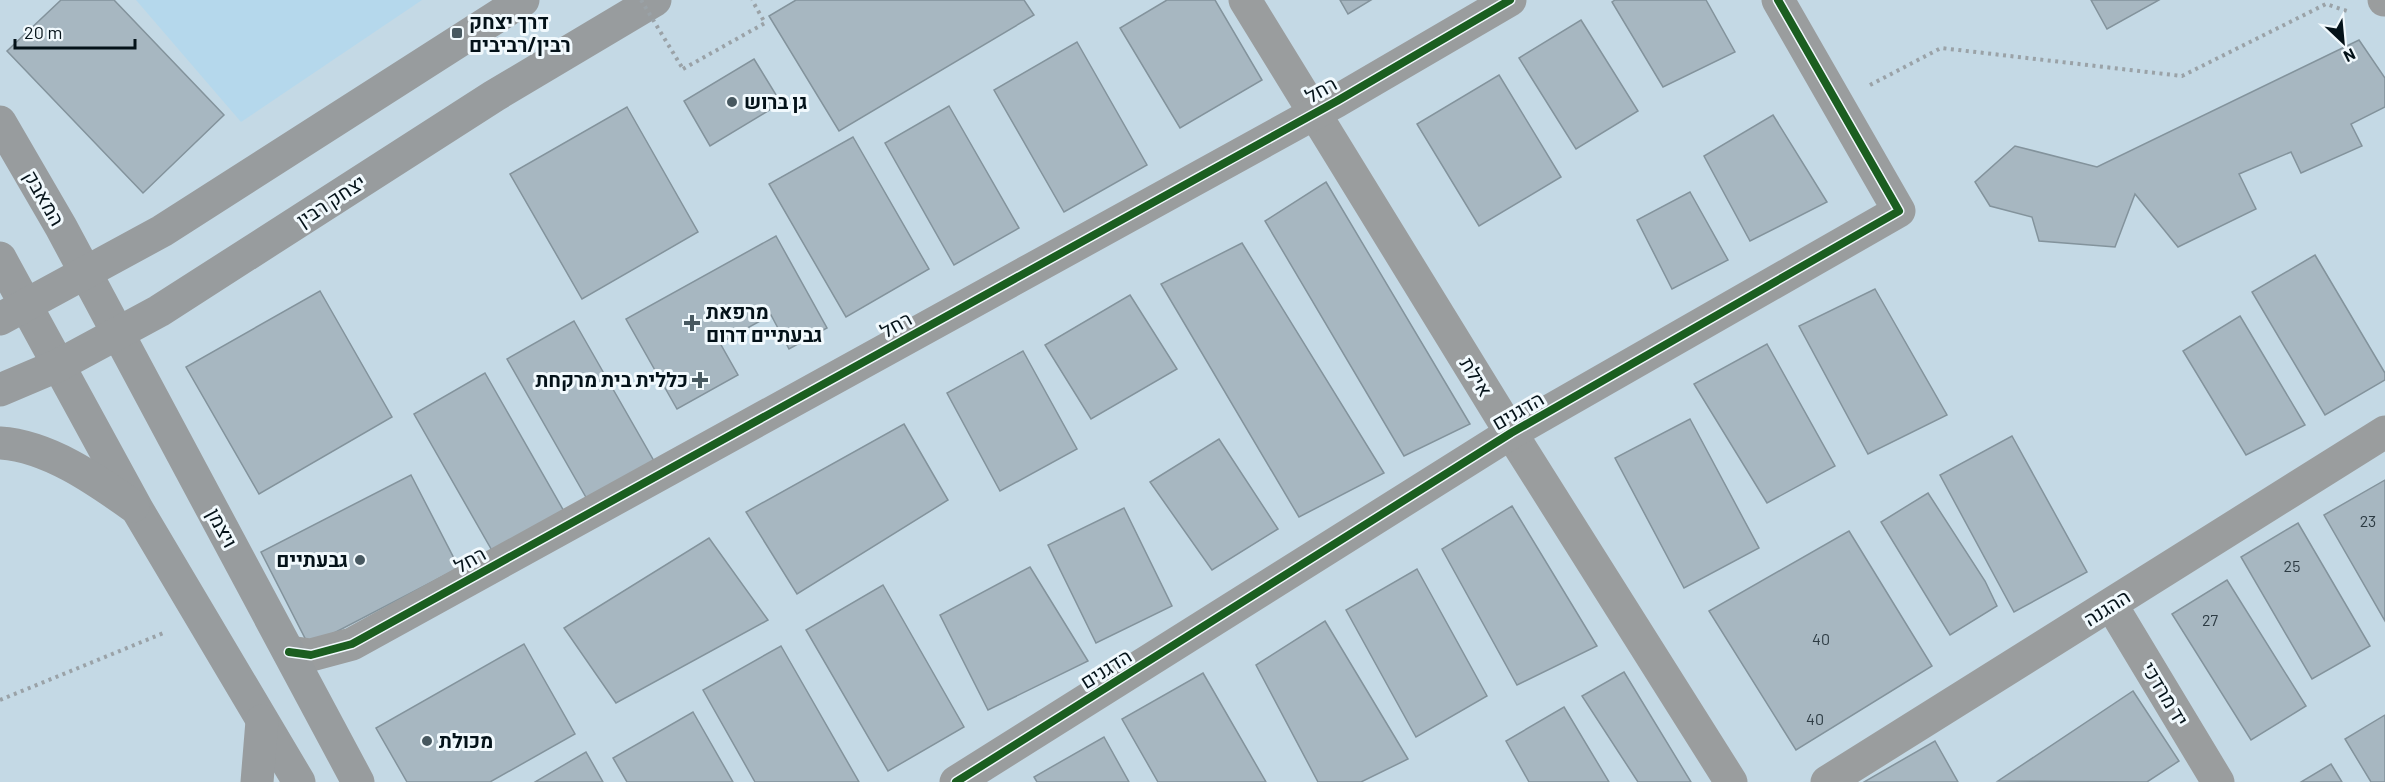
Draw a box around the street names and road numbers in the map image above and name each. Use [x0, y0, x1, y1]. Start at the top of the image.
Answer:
street label: רחל [1301, 71, 1340, 107]
street label: המאבק [19, 165, 70, 230]
street label: יצחק רבין [291, 169, 370, 231]
street label: רחל [876, 306, 915, 342]
street label: אילת [1456, 352, 1498, 400]
street label: הדגנים [1487, 386, 1548, 435]
street label: ויצמן [203, 504, 243, 551]
street label: רחל [450, 541, 489, 577]
street label: ההגנה [2079, 584, 2134, 631]
street label: הדגנים [1075, 643, 1136, 693]
street label: יד מרדכי [2138, 657, 2194, 730]

